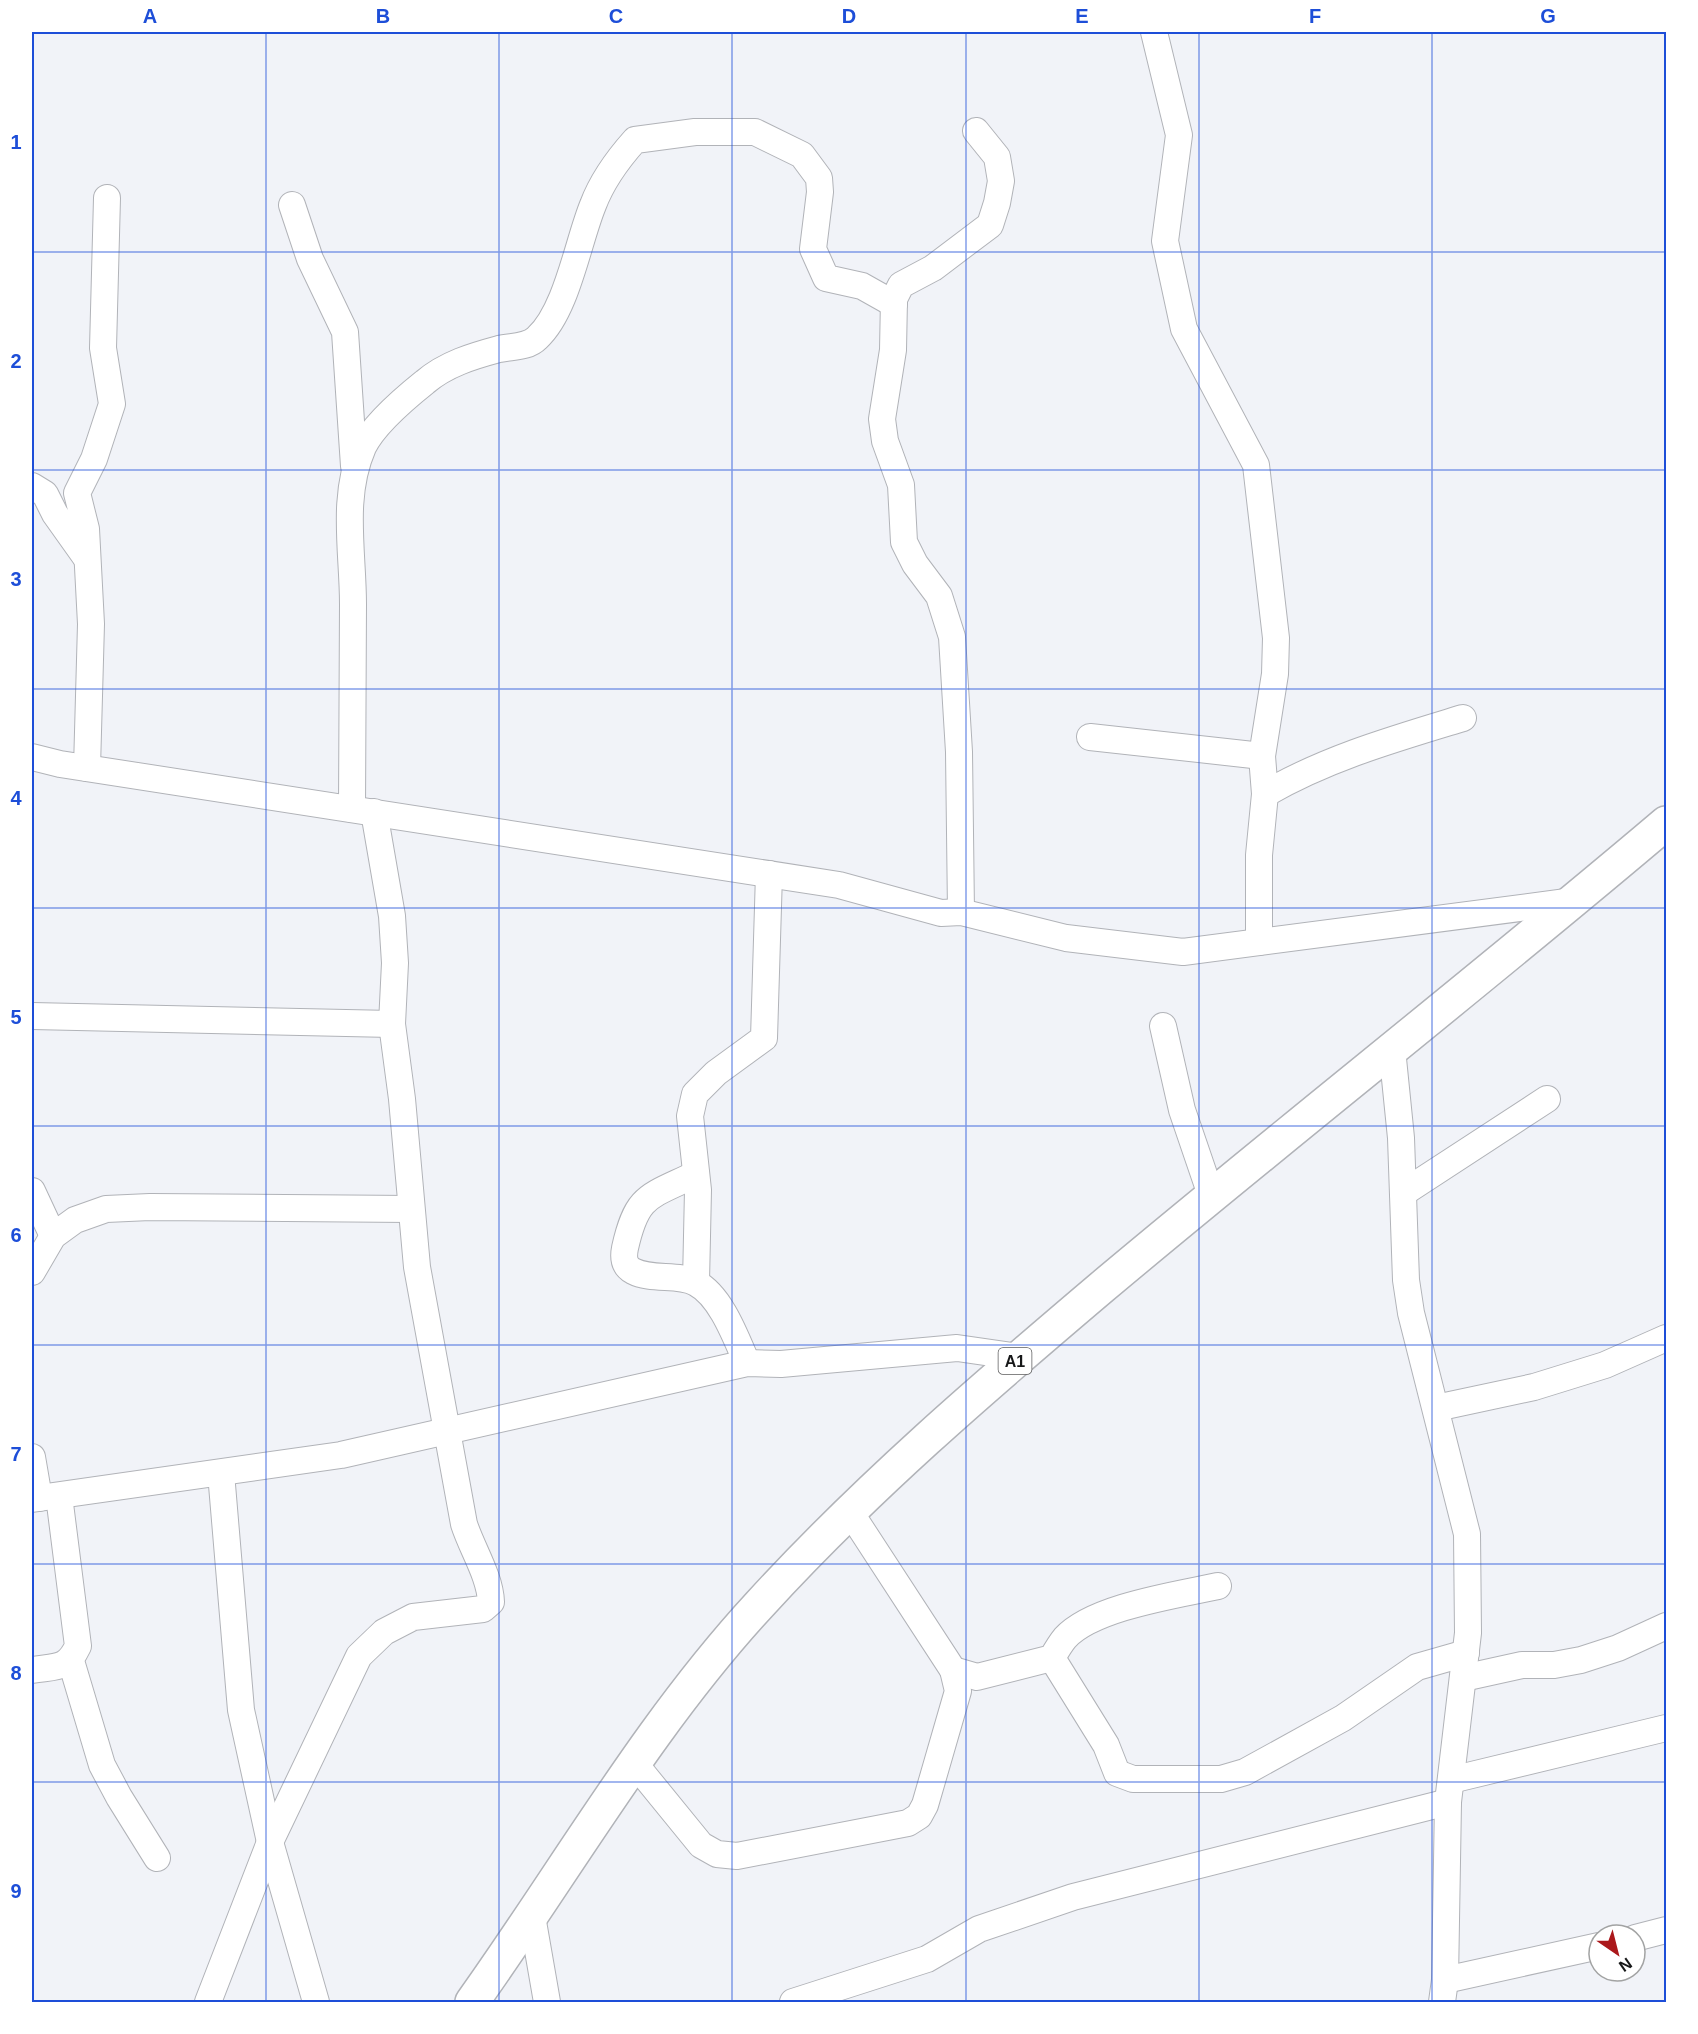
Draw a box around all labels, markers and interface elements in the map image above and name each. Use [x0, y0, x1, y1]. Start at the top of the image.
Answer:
text: A [143, 5, 157, 27]
text: B [376, 5, 390, 27]
text: C [609, 5, 623, 27]
text: D [842, 5, 856, 27]
text: E [1075, 5, 1089, 27]
text: F [1309, 5, 1321, 27]
text: G [1540, 5, 1556, 27]
text: 1 [10, 131, 22, 153]
text: 2 [10, 350, 22, 372]
text: 3 [10, 568, 22, 590]
text: 4 [10, 787, 22, 809]
text: 5 [10, 1006, 22, 1028]
text: 6 [10, 1224, 22, 1246]
road number: A1 [998, 1348, 1032, 1374]
text: 7 [10, 1443, 22, 1465]
text: 8 [10, 1662, 22, 1684]
text: 9 [10, 1880, 22, 1902]
north arrow [1587, 1923, 1647, 1983]
text: N [1616, 1955, 1635, 1975]

